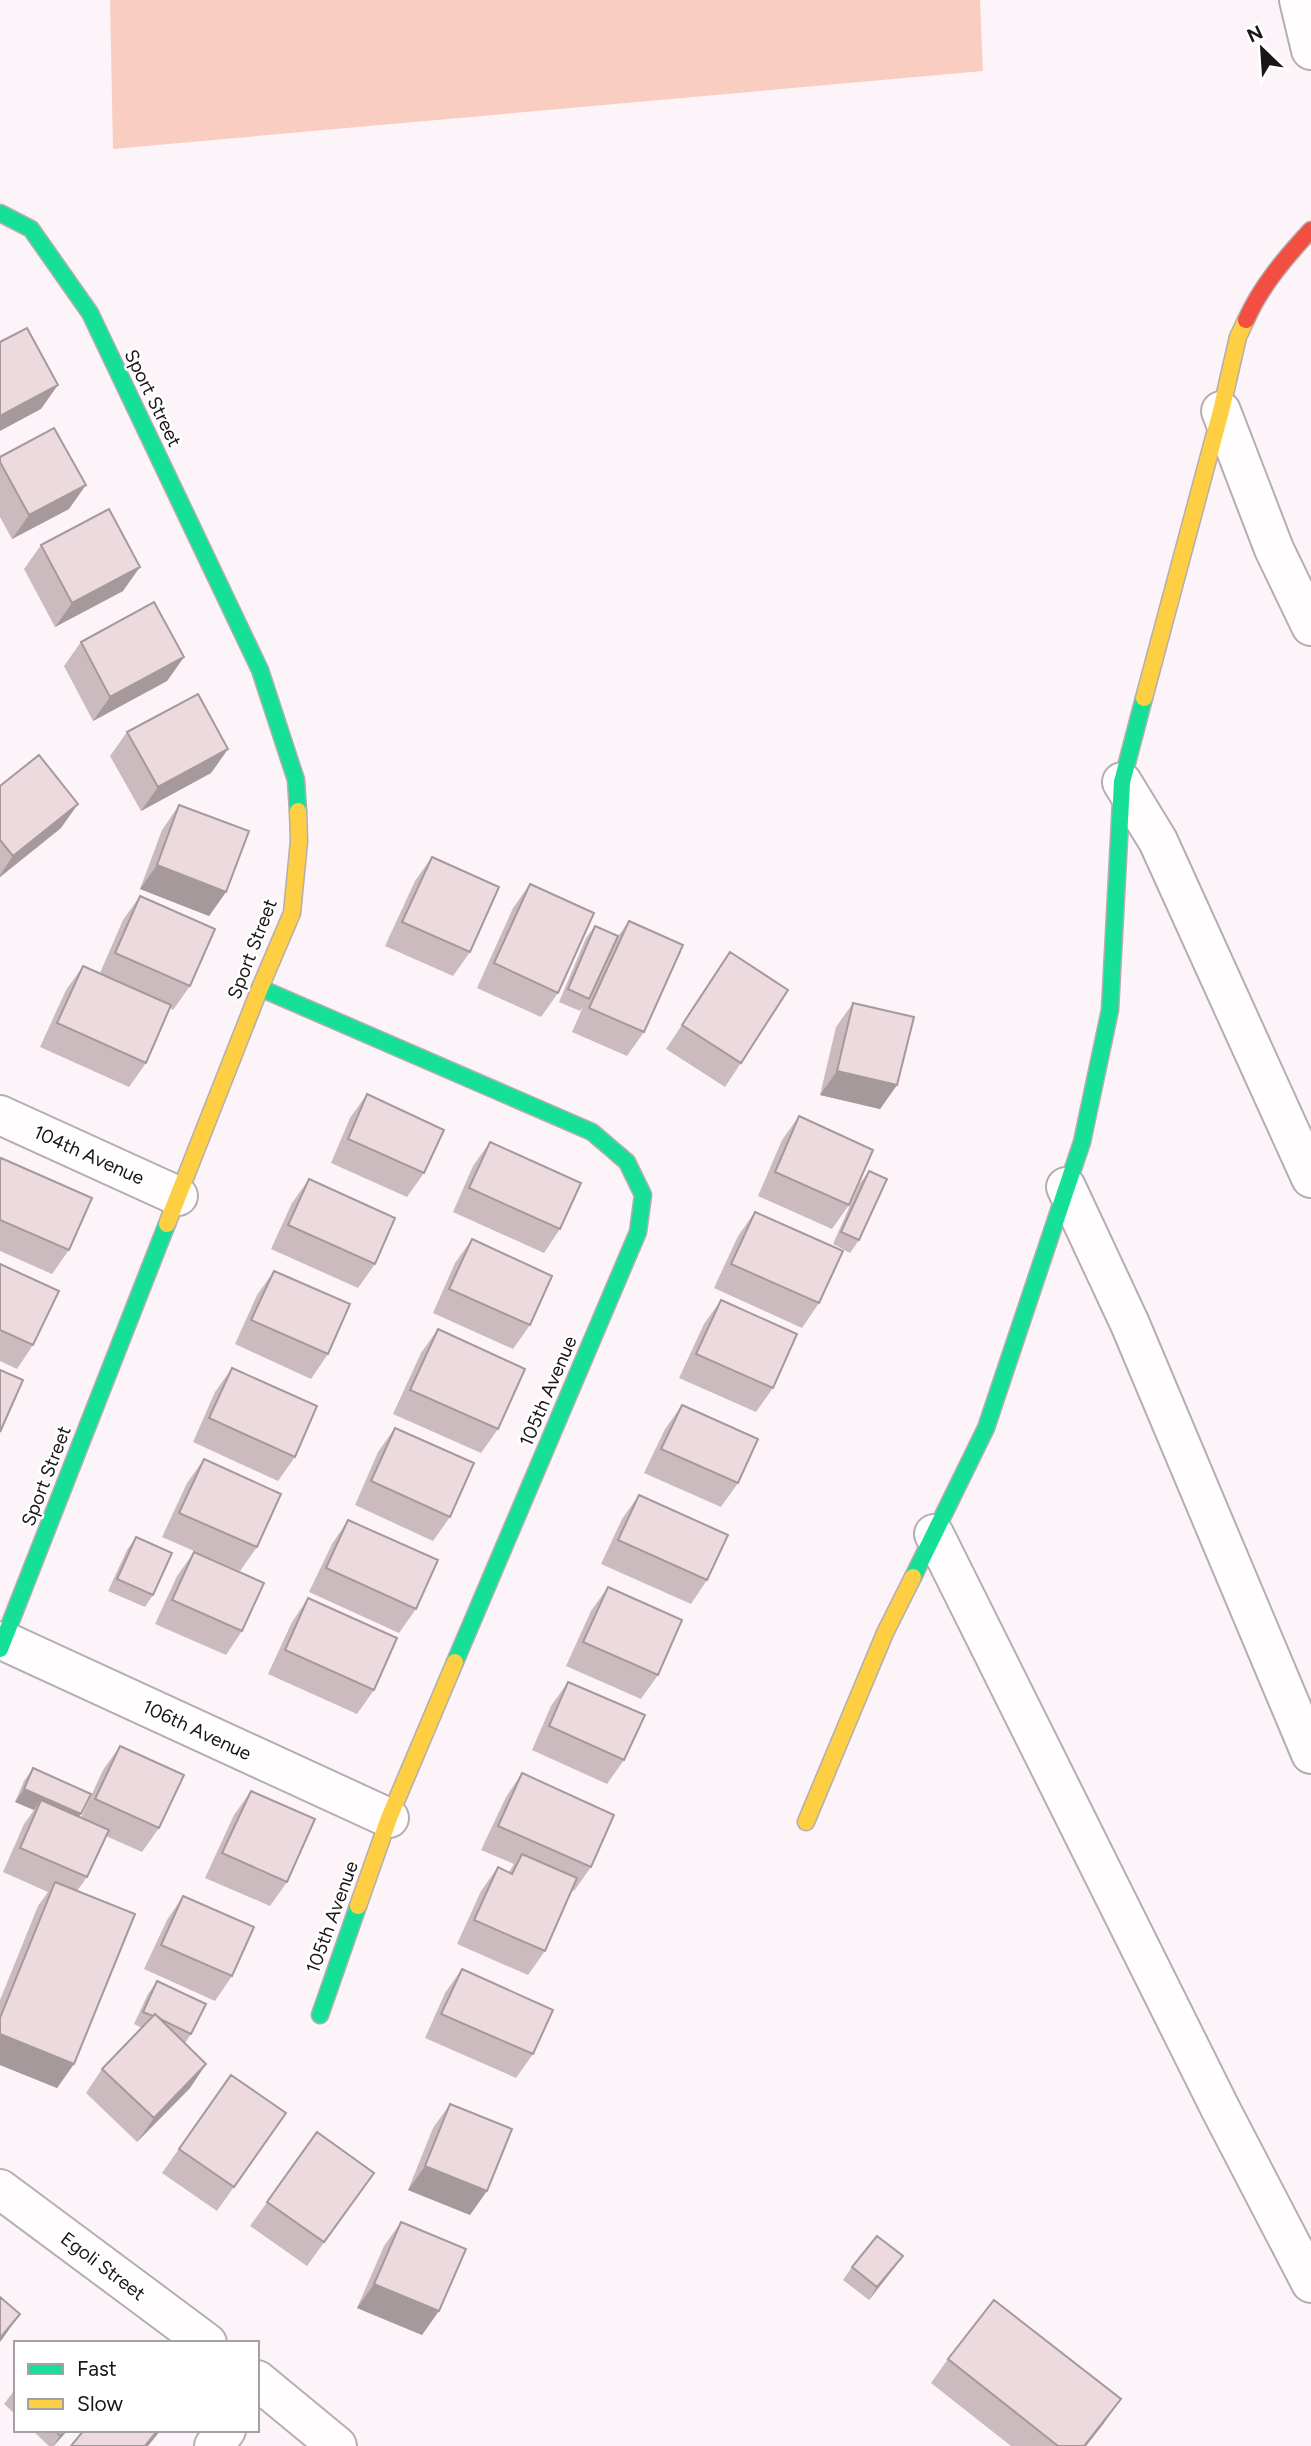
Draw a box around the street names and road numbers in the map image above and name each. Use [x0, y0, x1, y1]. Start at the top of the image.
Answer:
street label: Sport Street [120, 346, 186, 450]
street label: Sport Street [222, 896, 282, 1002]
street label: 104th Avenue [30, 1120, 148, 1190]
street label: 105th Avenue [514, 1332, 582, 1450]
street label: Sport Street [16, 1423, 76, 1529]
street label: 106th Avenue [139, 1695, 255, 1765]
street label: 105th Avenue [301, 1858, 363, 1976]
street label: Egoli Street [56, 2227, 150, 2305]

